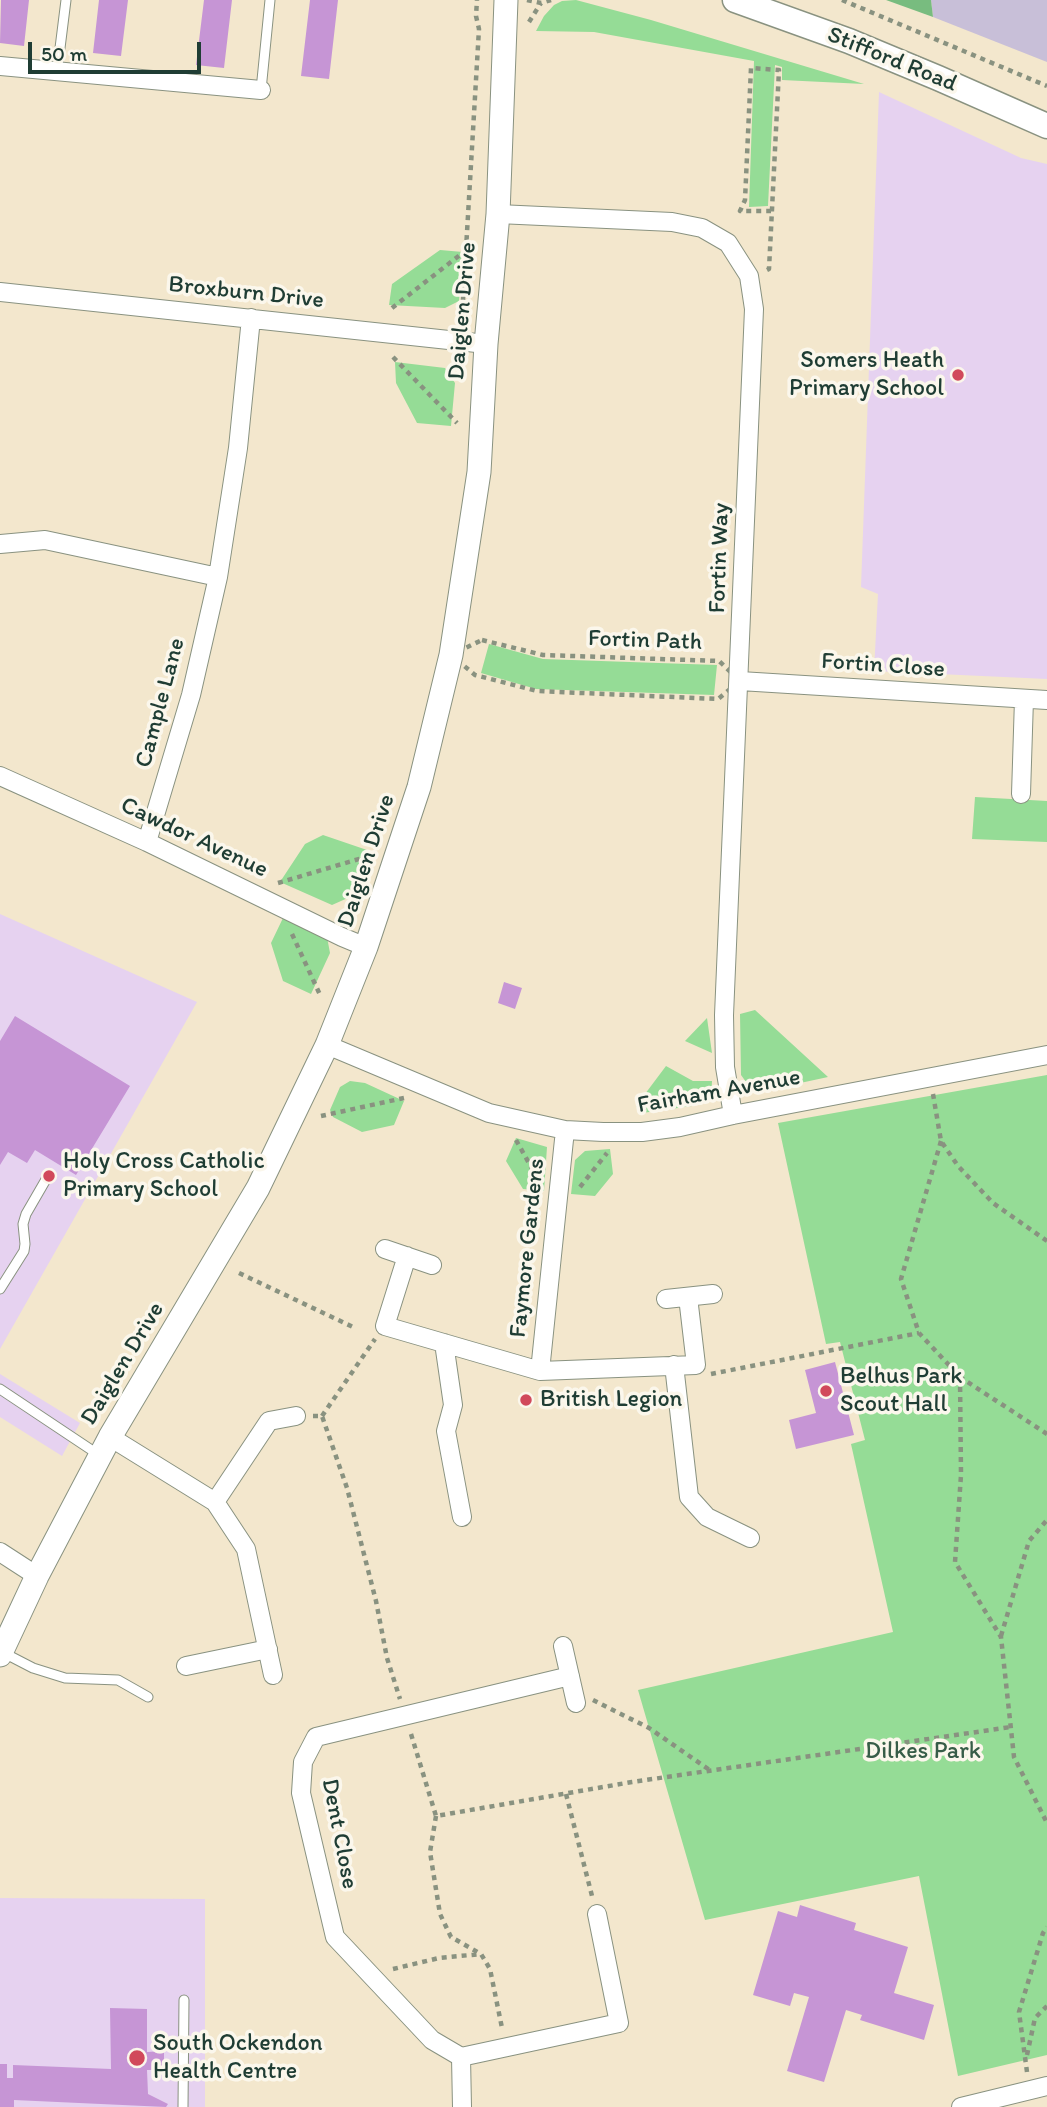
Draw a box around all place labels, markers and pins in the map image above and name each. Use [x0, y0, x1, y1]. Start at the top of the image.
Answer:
place label: Somers Heath Primary School [789, 347, 944, 403]
marker: Somers Heath Primary School [950, 367, 966, 383]
place label: Holy Cross Catholic Primary School [63, 1148, 265, 1204]
marker: Holy Cross Catholic Primary School [41, 1168, 57, 1184]
place label: Belhus Park Scout Hall [840, 1363, 963, 1419]
marker: Belhus Park Scout Hall [818, 1383, 834, 1399]
place label: British Legion [540, 1386, 682, 1414]
marker: British Legion [518, 1392, 534, 1408]
place label: South Ockendon Health Centre [153, 2030, 323, 2086]
marker: South Ockendon Health Centre [127, 2048, 147, 2068]

